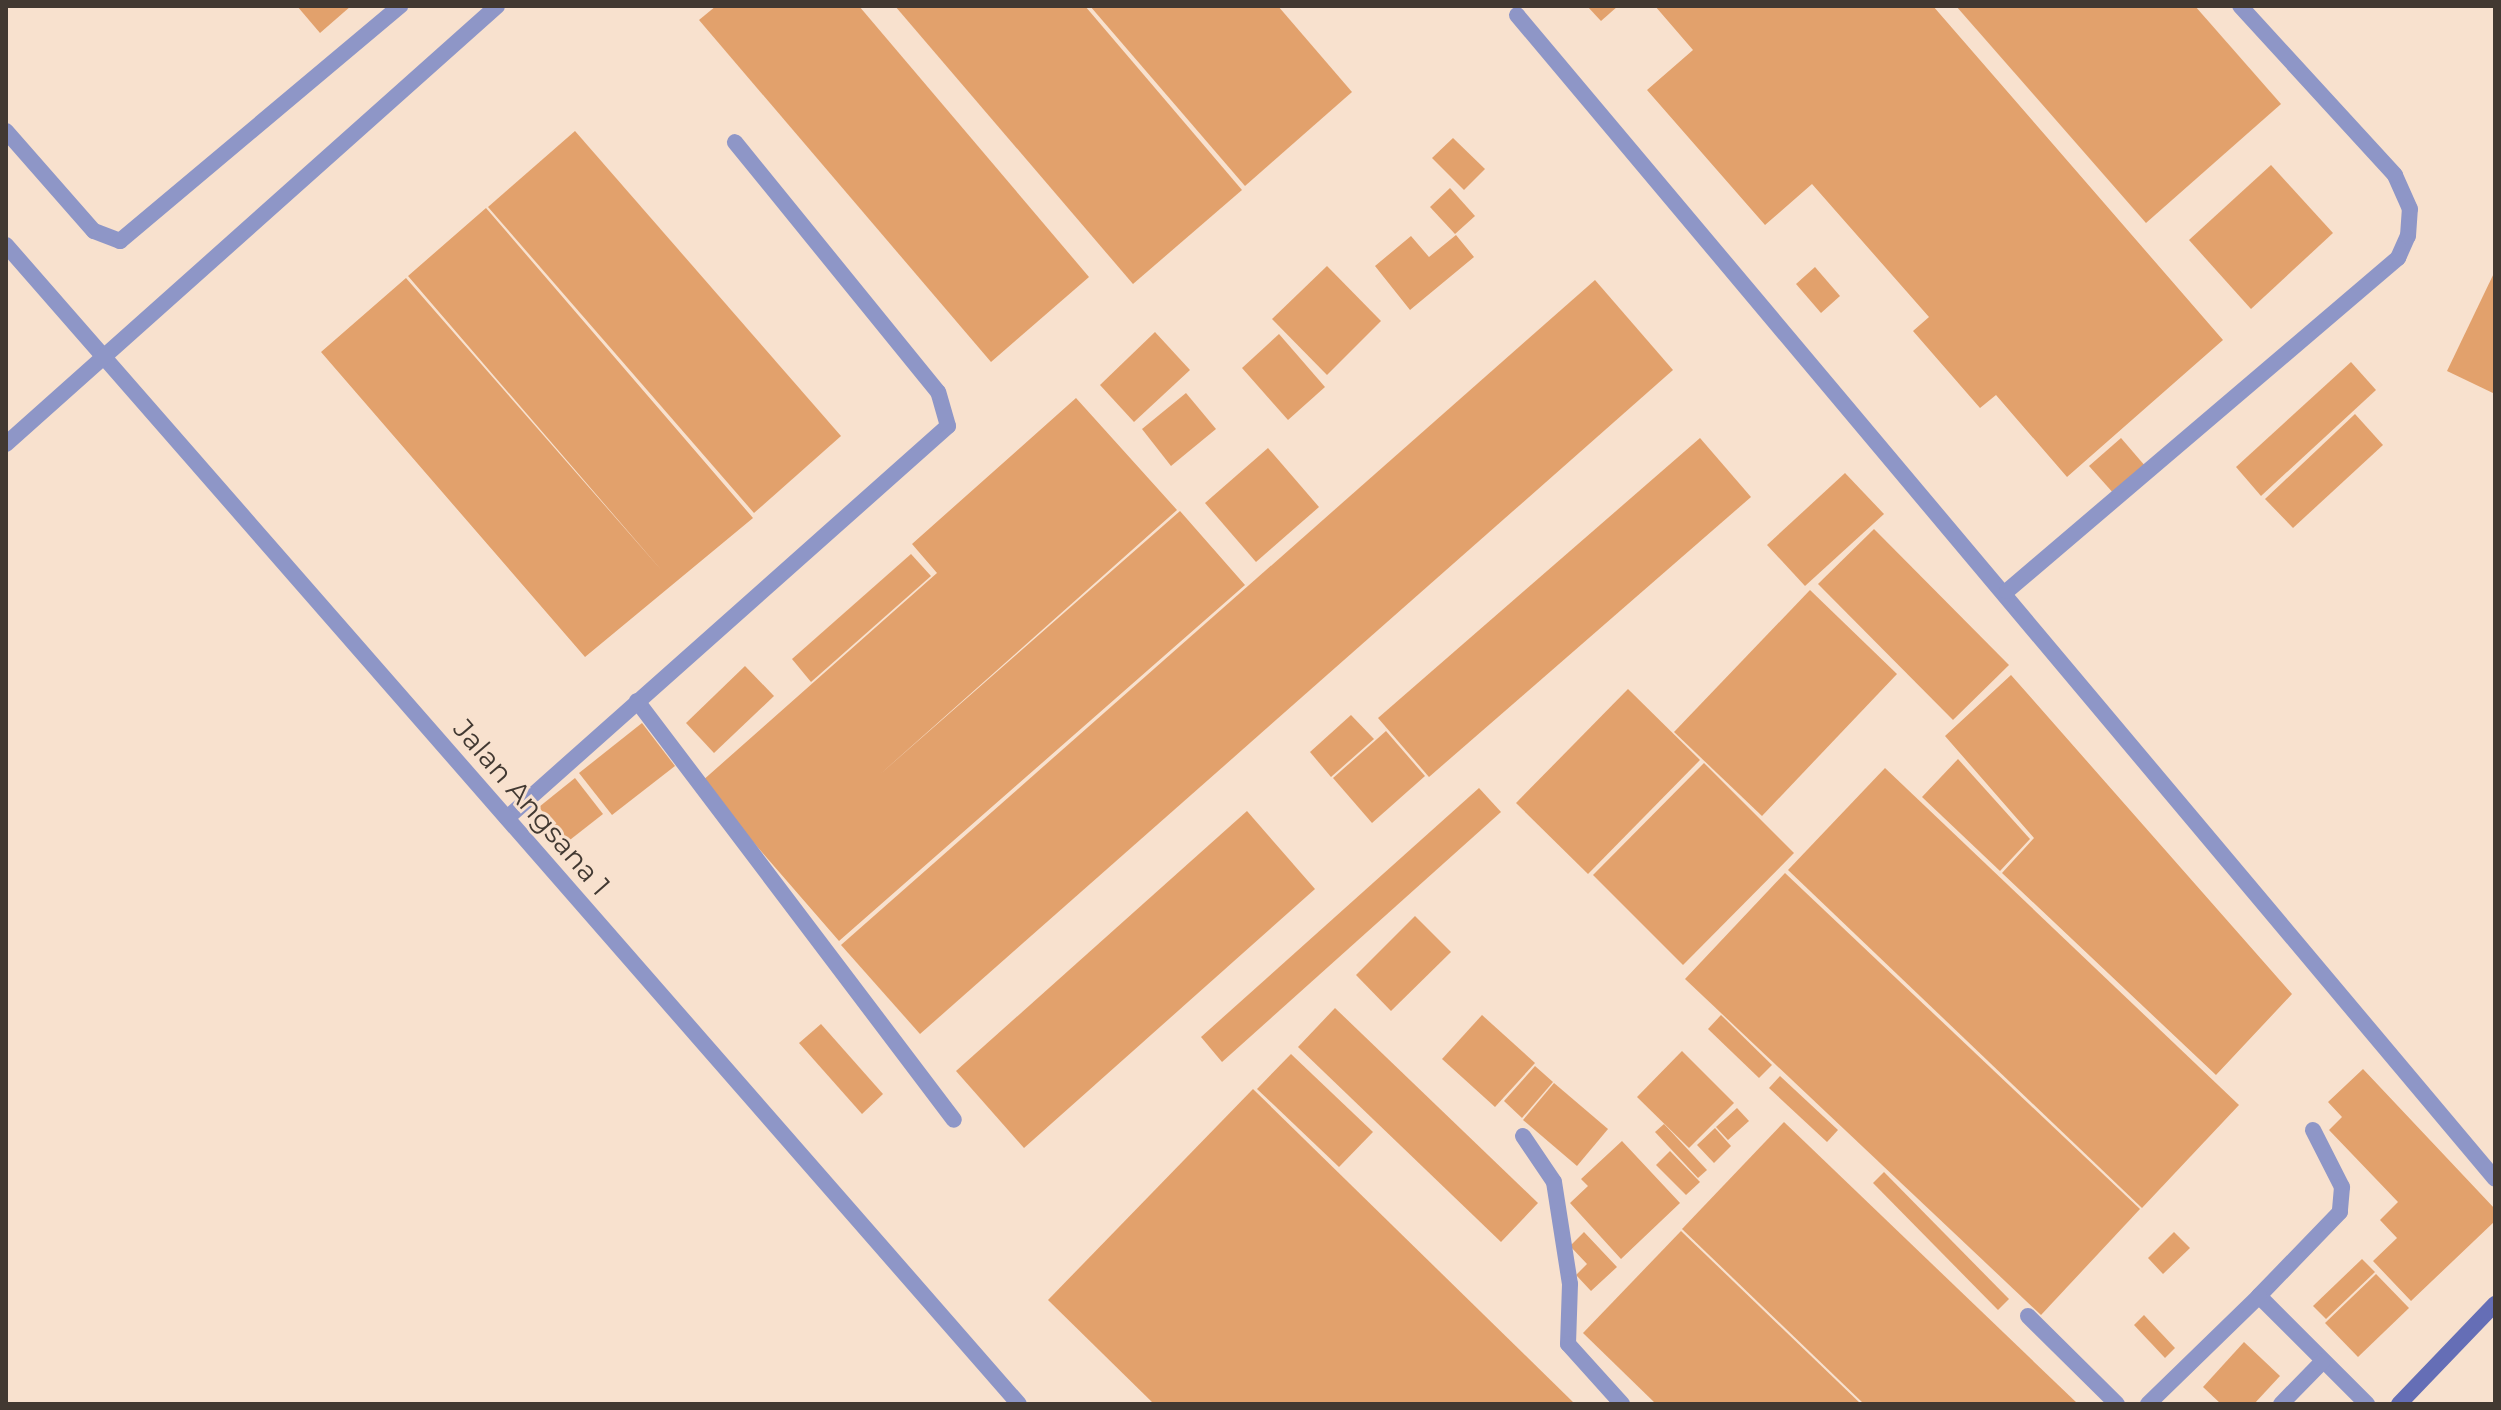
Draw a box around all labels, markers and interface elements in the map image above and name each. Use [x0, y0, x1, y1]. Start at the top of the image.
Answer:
street label: Jalan Angsana 1 [446, 712, 618, 902]

